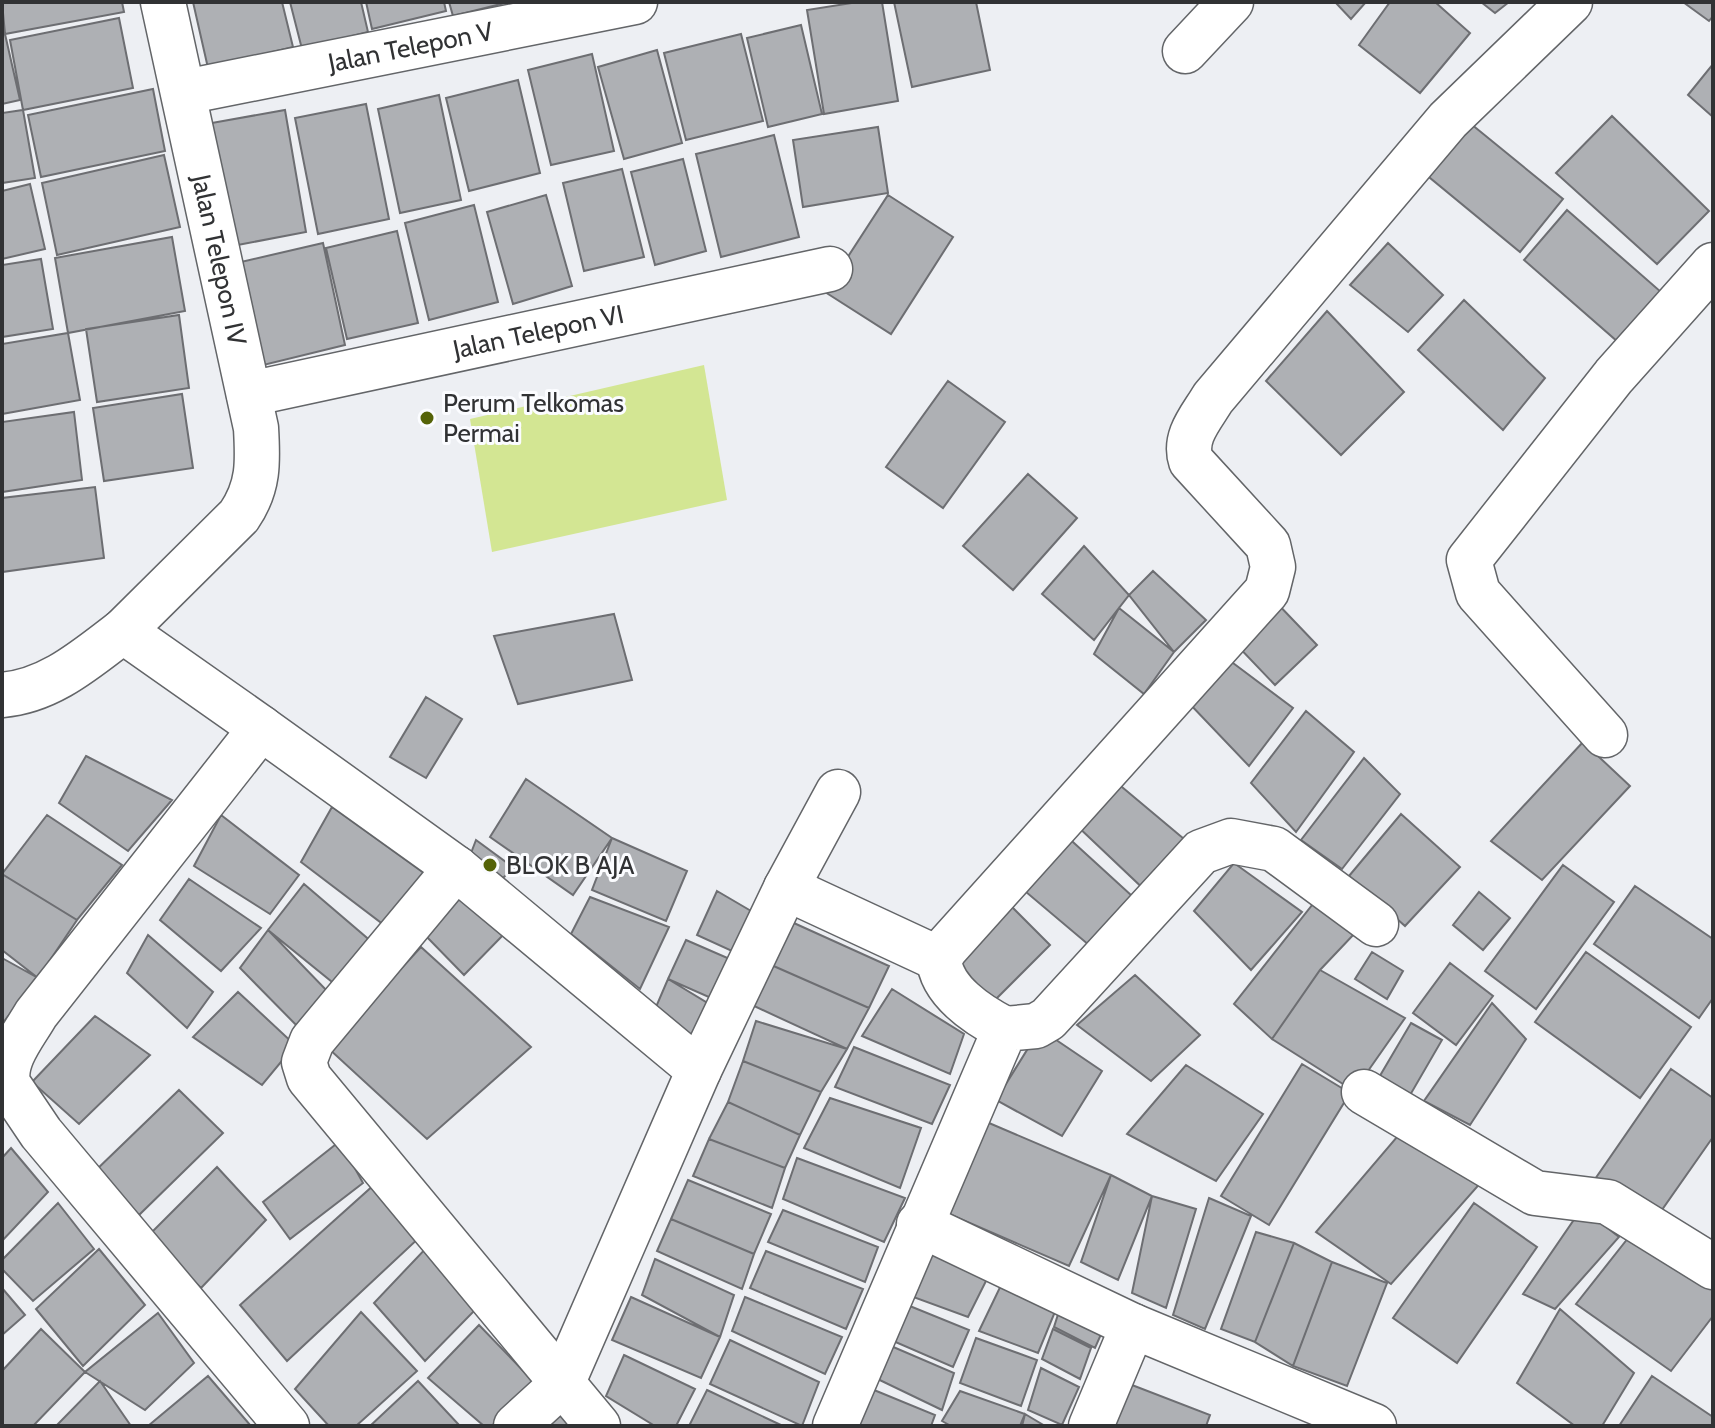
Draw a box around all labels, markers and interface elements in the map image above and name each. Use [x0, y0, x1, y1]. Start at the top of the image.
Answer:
street label: Jalan Telepon V [324, 15, 496, 79]
street label: Jalan Telepon IV [185, 171, 254, 348]
street label: Jalan Telepon VI [449, 298, 627, 366]
place label: Perum Telkomas Permai [443, 387, 624, 449]
marker: Perum Telkomas Permai [418, 409, 436, 427]
place label: BLOK B AJA [506, 849, 635, 881]
marker: BLOK B AJA [481, 856, 499, 874]

